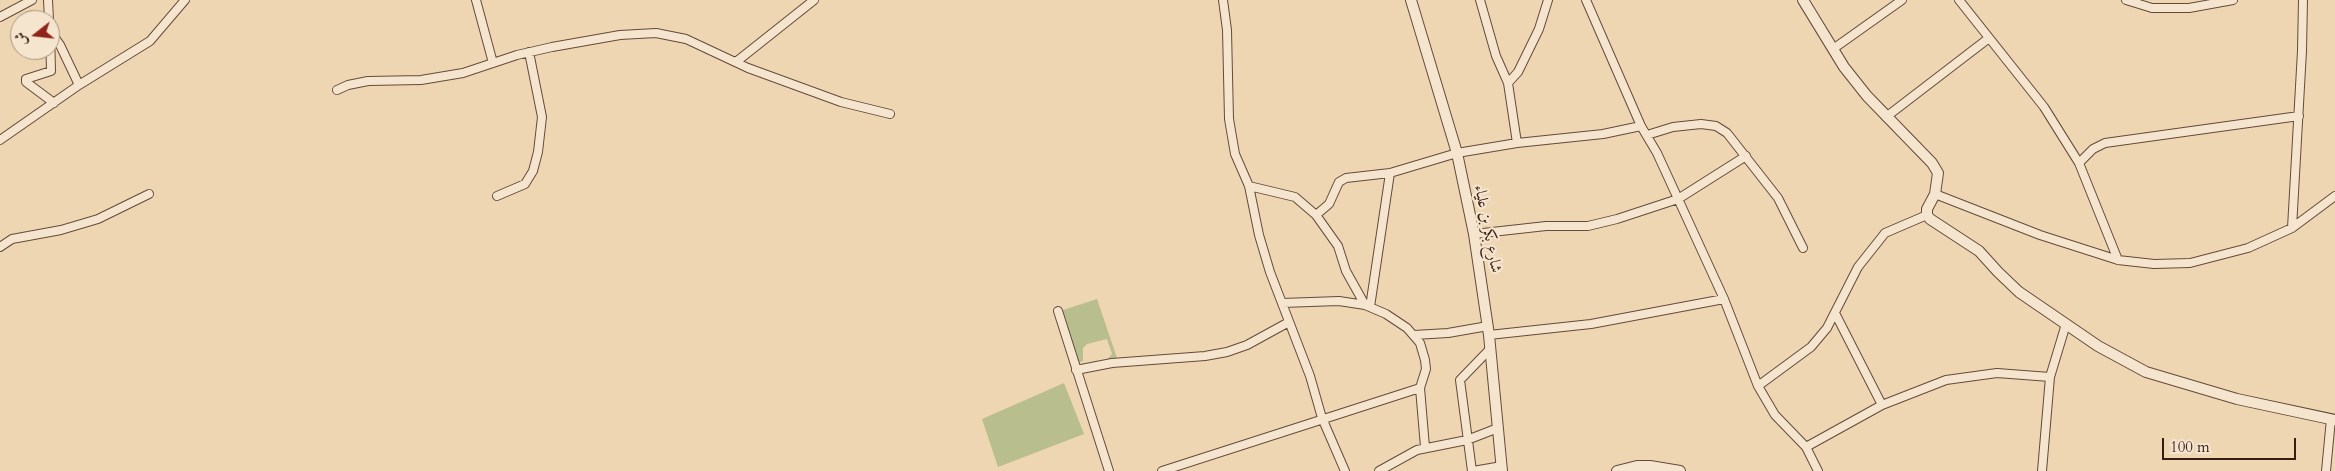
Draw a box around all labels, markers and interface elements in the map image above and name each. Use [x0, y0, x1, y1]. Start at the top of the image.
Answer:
north arrow [10, 10, 60, 60]
text: ش [10, 30, 32, 48]
street label: شارع بكر بن علياء [1469, 183, 1505, 275]
scale bar [2165, 428, 2299, 460]
text: 100 m [2170, 437, 2210, 457]

